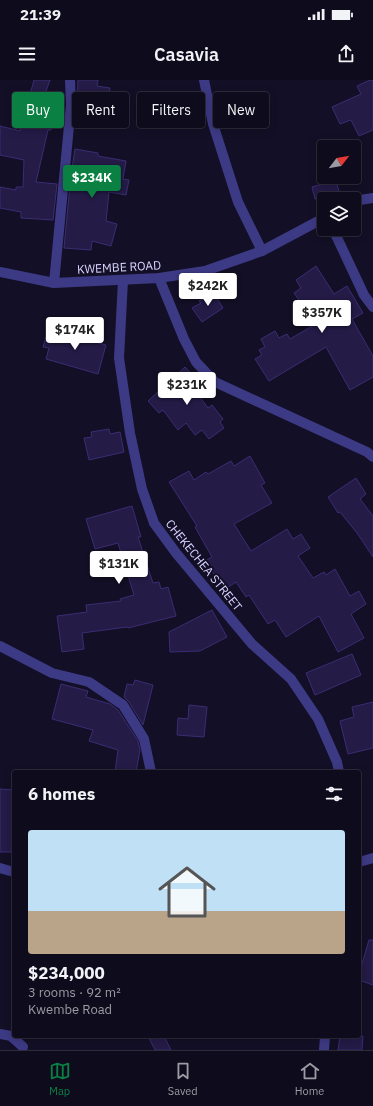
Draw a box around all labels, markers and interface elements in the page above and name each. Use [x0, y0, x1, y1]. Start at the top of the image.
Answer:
text: 21:39 [20, 5, 61, 24]
icon: menu [16, 43, 38, 65]
text: Casavia [154, 43, 219, 66]
icon: share [335, 43, 357, 65]
chip: Buy [12, 92, 64, 128]
chip: Rent [72, 92, 129, 128]
chip: Filters [137, 92, 205, 128]
chip: New [213, 92, 269, 128]
north arrow [317, 140, 361, 184]
map controls [317, 140, 361, 236]
pin: $234K [64, 165, 120, 199]
text: $234K [72, 169, 112, 186]
button: layers [317, 192, 361, 236]
street label: KWEMBE ROAD [77, 257, 161, 277]
pin: $242K [180, 273, 236, 307]
text: $242K [188, 277, 228, 294]
pin: $357K [294, 300, 350, 334]
text: $357K [302, 304, 342, 321]
pin: $174K [47, 317, 103, 351]
text: $174K [55, 321, 95, 338]
pin: $231K [159, 372, 215, 406]
text: $231K [167, 376, 207, 393]
street label: CHEKECHEA STREET [163, 516, 246, 614]
pin: $131K [91, 551, 147, 585]
text: $131K [99, 555, 139, 572]
text: 6 homes [28, 783, 95, 805]
icon: filters [323, 783, 345, 805]
icon: home [151, 856, 223, 928]
text: $234,000 [28, 962, 105, 984]
text: 3 rooms · 92 m² [28, 984, 121, 1001]
text: Kwembe Road [28, 1001, 112, 1018]
tab: Map [49, 1060, 71, 1098]
tab: Saved [168, 1060, 198, 1098]
tab: Home [295, 1060, 324, 1098]

